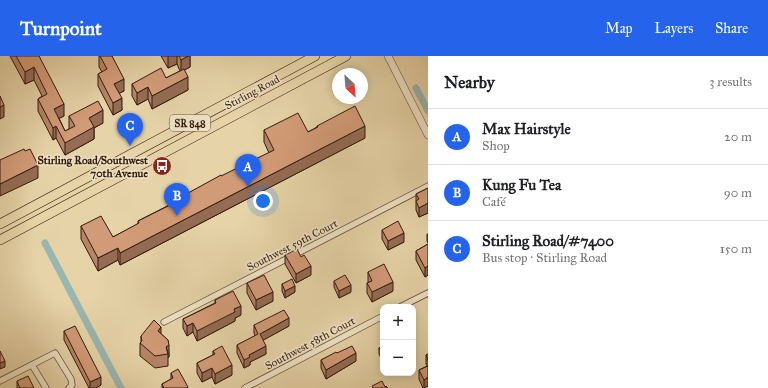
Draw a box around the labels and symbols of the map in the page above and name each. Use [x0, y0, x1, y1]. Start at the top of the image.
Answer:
north arrow [332, 68, 368, 104]
street label: Stirling Road [223, 72, 282, 112]
pin: C [117, 113, 143, 146]
road number: SR 848 [170, 115, 210, 131]
place label: Stirling Road/Southwest 70th Avenue [38, 154, 148, 180]
pin: A [235, 154, 261, 187]
bus stop icon: Stirling Road/Southwest 70th Avenue [151, 155, 173, 177]
pin: B [164, 183, 190, 216]
your location [253, 191, 273, 211]
street label: Southwest 59th Court [245, 217, 340, 274]
street label: Southwest 58th Court [263, 314, 358, 373]

